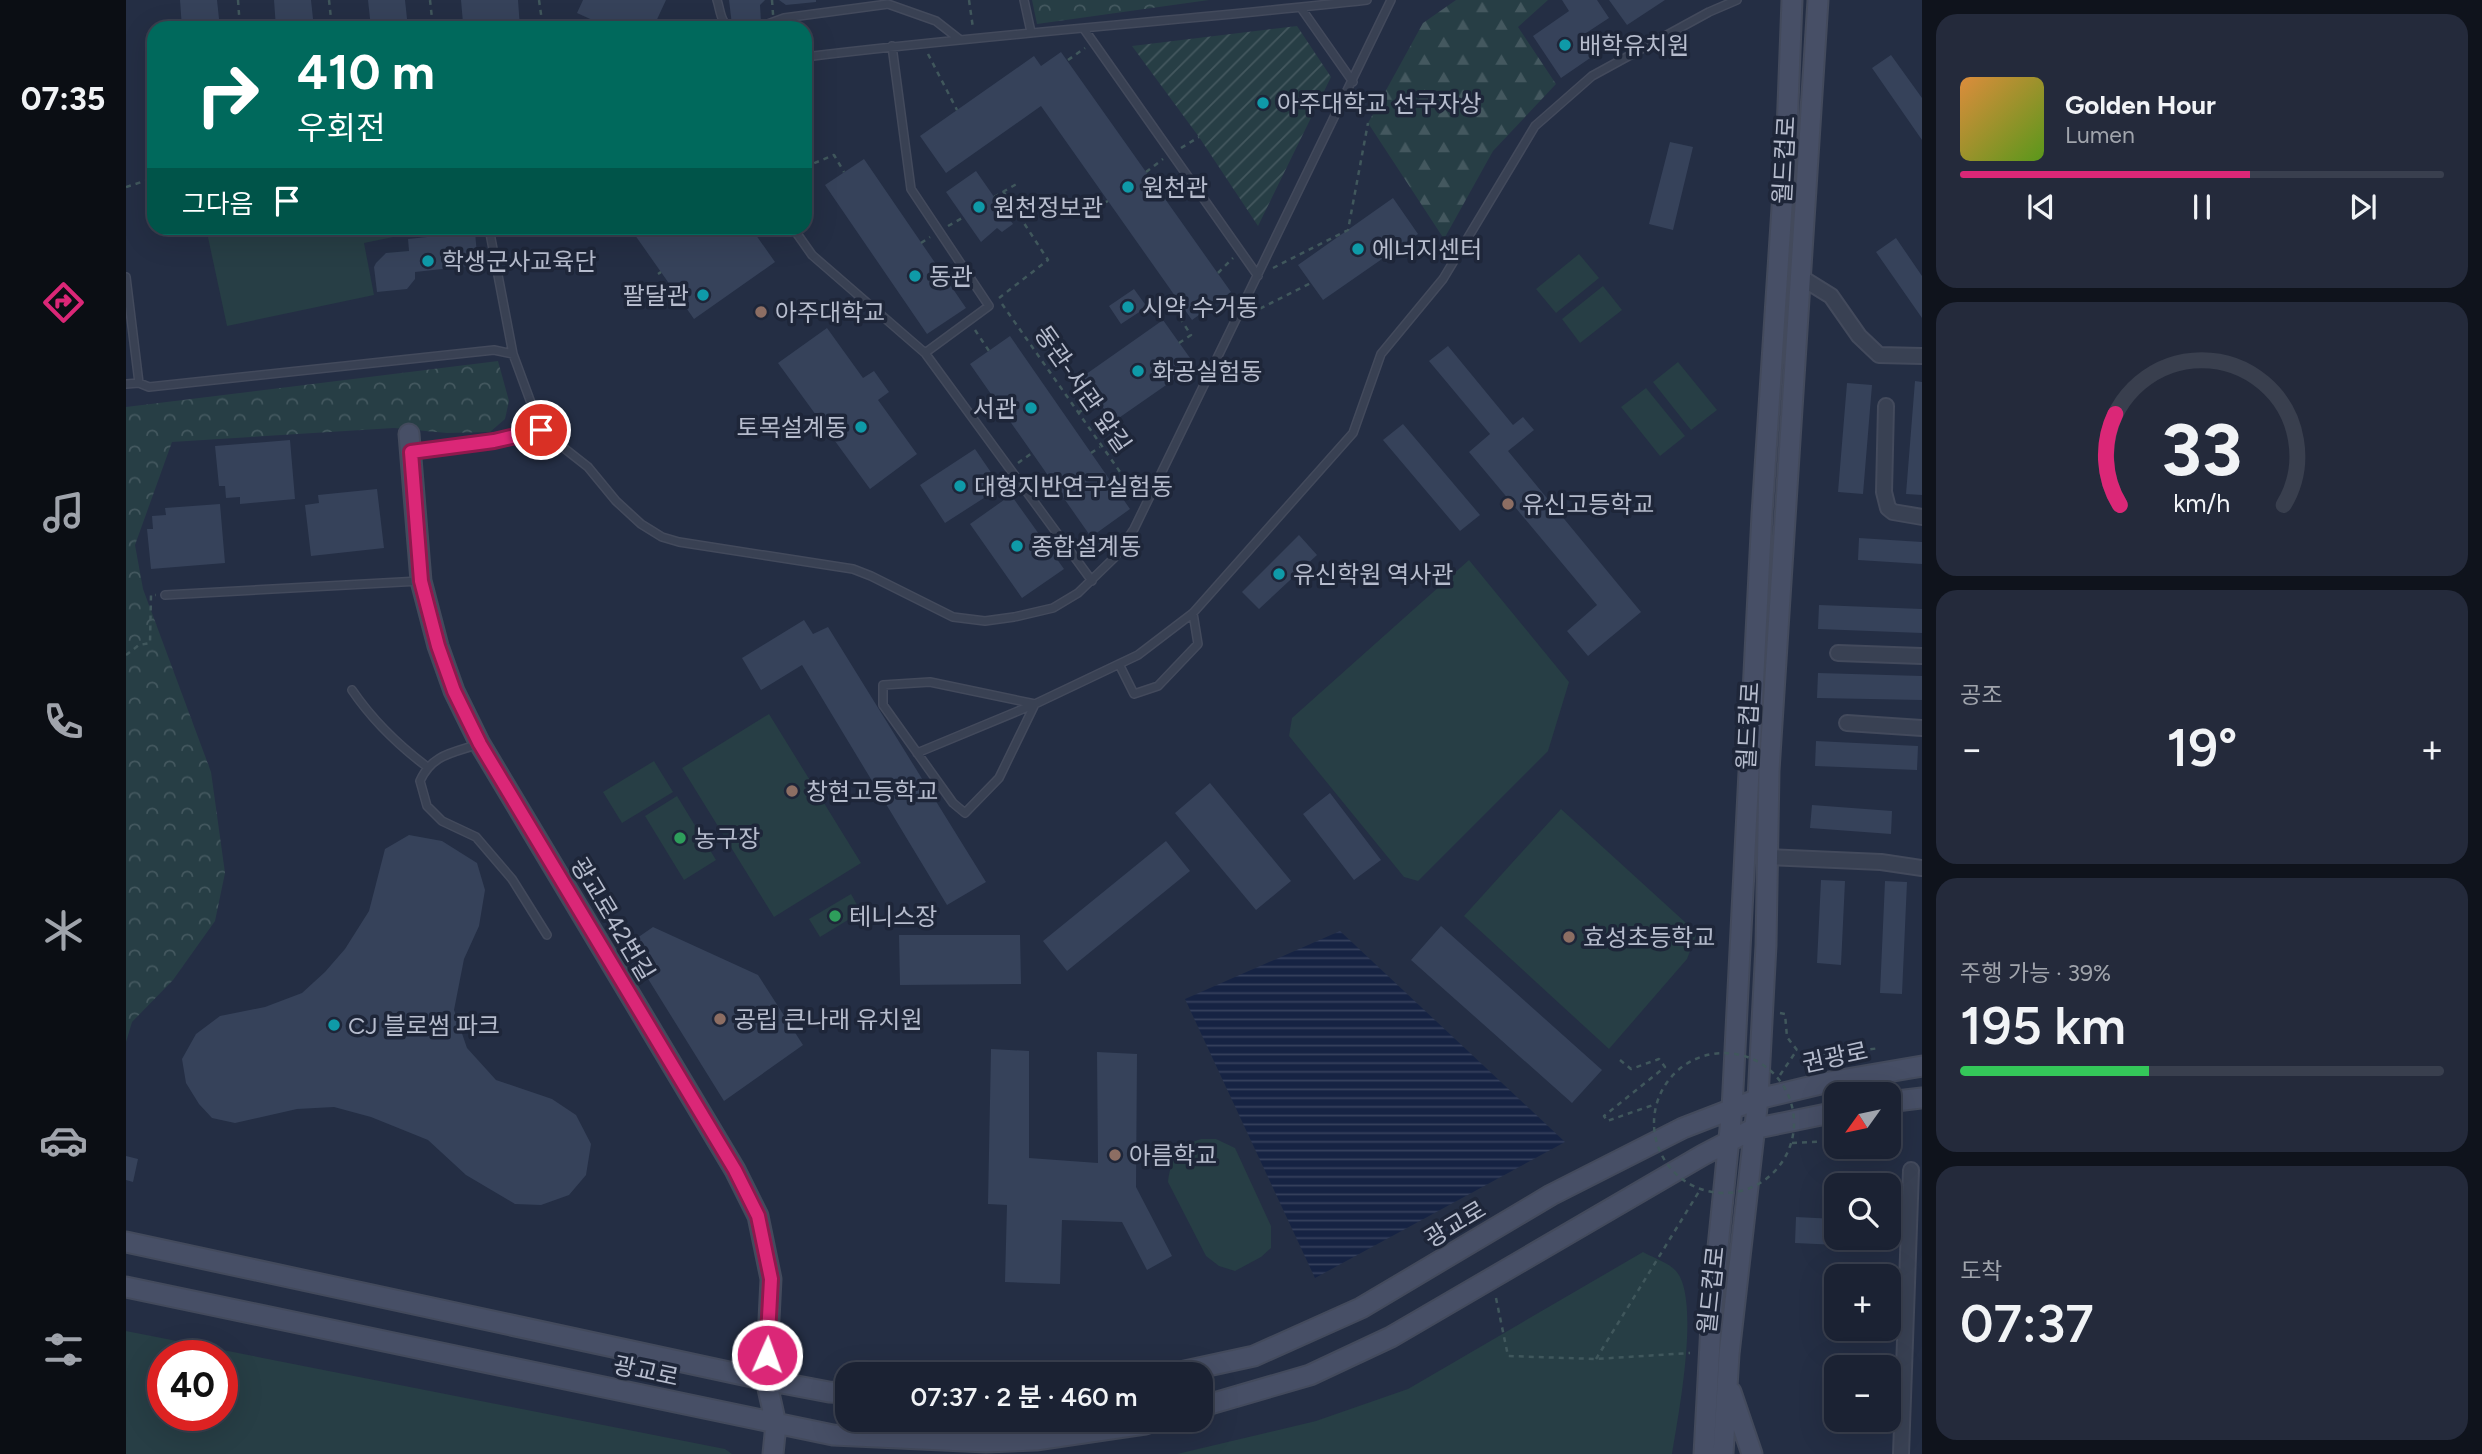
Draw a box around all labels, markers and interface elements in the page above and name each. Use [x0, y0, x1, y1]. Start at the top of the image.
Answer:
place label: 배학유치원 [1579, 31, 1689, 60]
marker: 배학유치원 [1557, 37, 1573, 53]
text: 410 m [297, 42, 435, 101]
icon: right [182, 49, 273, 140]
text: 07:35 [21, 80, 105, 118]
place label: 아주대학교 선구자상 [1277, 89, 1482, 118]
text: Golden Hour [2065, 89, 2216, 121]
marker: 아주대학교 선구자상 [1255, 95, 1271, 111]
text: 우회전 [297, 109, 385, 147]
street label: 월드컵로 [1767, 115, 1801, 205]
text: Lumen [2065, 121, 2135, 149]
place label: 원천관 [1142, 173, 1208, 202]
marker: 원천관 [1120, 179, 1136, 195]
icon: arrive [268, 182, 306, 220]
text: 그다음 [182, 188, 254, 220]
icon: previous [2022, 188, 2060, 226]
icon: pause [2183, 188, 2221, 226]
icon: next [2344, 188, 2382, 226]
place label: 원천정보관 [993, 193, 1103, 222]
marker: 원천정보관 [971, 199, 987, 215]
place label: 에너지센터 [1372, 235, 1482, 264]
marker: 에너지센터 [1350, 241, 1366, 257]
place label: 학생군사교육단 [442, 247, 597, 276]
marker: 학생군사교육단 [420, 253, 436, 269]
place label: 동관 [929, 262, 973, 291]
marker: 동관 [907, 268, 923, 284]
icon: directions [39, 278, 88, 327]
place label: 팔달관 [623, 281, 689, 310]
marker: 팔달관 [695, 287, 711, 303]
place label: 시약 수거동 [1142, 293, 1258, 322]
place label: 아주대학교 [775, 298, 885, 327]
marker: 시약 수거동 [1120, 299, 1136, 315]
marker: 아주대학교 [753, 304, 769, 320]
street label: 동관-서관 앞길 [1029, 320, 1137, 458]
place label: 화공실험동 [1152, 357, 1262, 386]
marker: 화공실험동 [1130, 363, 1146, 379]
place label: 서관 [973, 394, 1017, 423]
pin [511, 400, 571, 460]
marker: 서관 [1023, 400, 1039, 416]
text: 33 [2162, 406, 2242, 493]
icon: arrive [522, 411, 560, 449]
place label: 토목설계동 [737, 413, 847, 442]
marker: 토목설계동 [853, 419, 869, 435]
place label: 대형지반연구실험동 [974, 472, 1173, 501]
marker: 대형지반연구실험동 [952, 478, 968, 494]
icon: music [39, 488, 88, 537]
text: km/h [2173, 488, 2231, 518]
place label: 유신고등학교 [1522, 490, 1654, 519]
marker: 유신고등학교 [1500, 496, 1516, 512]
place label: 종합설계동 [1031, 532, 1141, 561]
marker: 종합설계동 [1009, 538, 1025, 554]
place label: 유신학원 역사관 [1293, 560, 1454, 589]
marker: 유신학원 역사관 [1271, 566, 1287, 582]
street label: 월드컵로 [1731, 681, 1765, 771]
text: 공조 [1960, 681, 2002, 709]
icon: phone [39, 697, 88, 746]
text: 19° [2166, 717, 2238, 779]
text: − [1960, 726, 1984, 772]
text: + [2420, 726, 2444, 772]
place label: 창현고등학교 [806, 777, 938, 806]
marker: 창현고등학교 [784, 783, 800, 799]
place label: 농구장 [694, 824, 760, 853]
marker: 농구장 [672, 830, 688, 846]
street label: 광교로42번길 [565, 852, 661, 986]
place label: 테니스장 [849, 902, 937, 931]
icon: climate [39, 906, 88, 955]
marker: 테니스장 [827, 908, 843, 924]
place label: 효성초등학교 [1583, 923, 1715, 952]
marker: 효성초등학교 [1561, 929, 1577, 945]
text: 주행 가능 · 39% [1960, 959, 2111, 987]
text: 195 km [1960, 995, 2126, 1057]
place label: 공립 큰나래 유치원 [734, 1005, 923, 1034]
place label: CJ 블로썸 파크 [348, 1011, 500, 1040]
marker: 공립 큰나래 유치원 [712, 1011, 728, 1027]
marker: CJ 블로썸 파크 [326, 1017, 342, 1033]
street label: 권광로 [1800, 1036, 1870, 1078]
north arrow [1824, 1082, 1900, 1158]
map controls [1824, 1082, 1901, 1432]
icon: car [39, 1116, 88, 1165]
place label: 아름학교 [1129, 1141, 1217, 1170]
marker: 아름학교 [1107, 1147, 1123, 1163]
button: search [1824, 1173, 1901, 1250]
street label: 광교로 [1419, 1195, 1491, 1253]
street label: 월드컵로 [1692, 1245, 1730, 1335]
text: 도착 [1960, 1257, 2002, 1285]
button: + [1824, 1264, 1901, 1341]
text: 07:37 [1960, 1293, 2094, 1355]
position arrow [730, 1318, 804, 1392]
icon: filters [39, 1325, 88, 1374]
speed limit sign: 40 [147, 1340, 238, 1431]
street label: 광교로 [611, 1350, 681, 1392]
button: − [1824, 1355, 1901, 1432]
text: 07:37 · 2 분 · 460 m [910, 1381, 1138, 1413]

